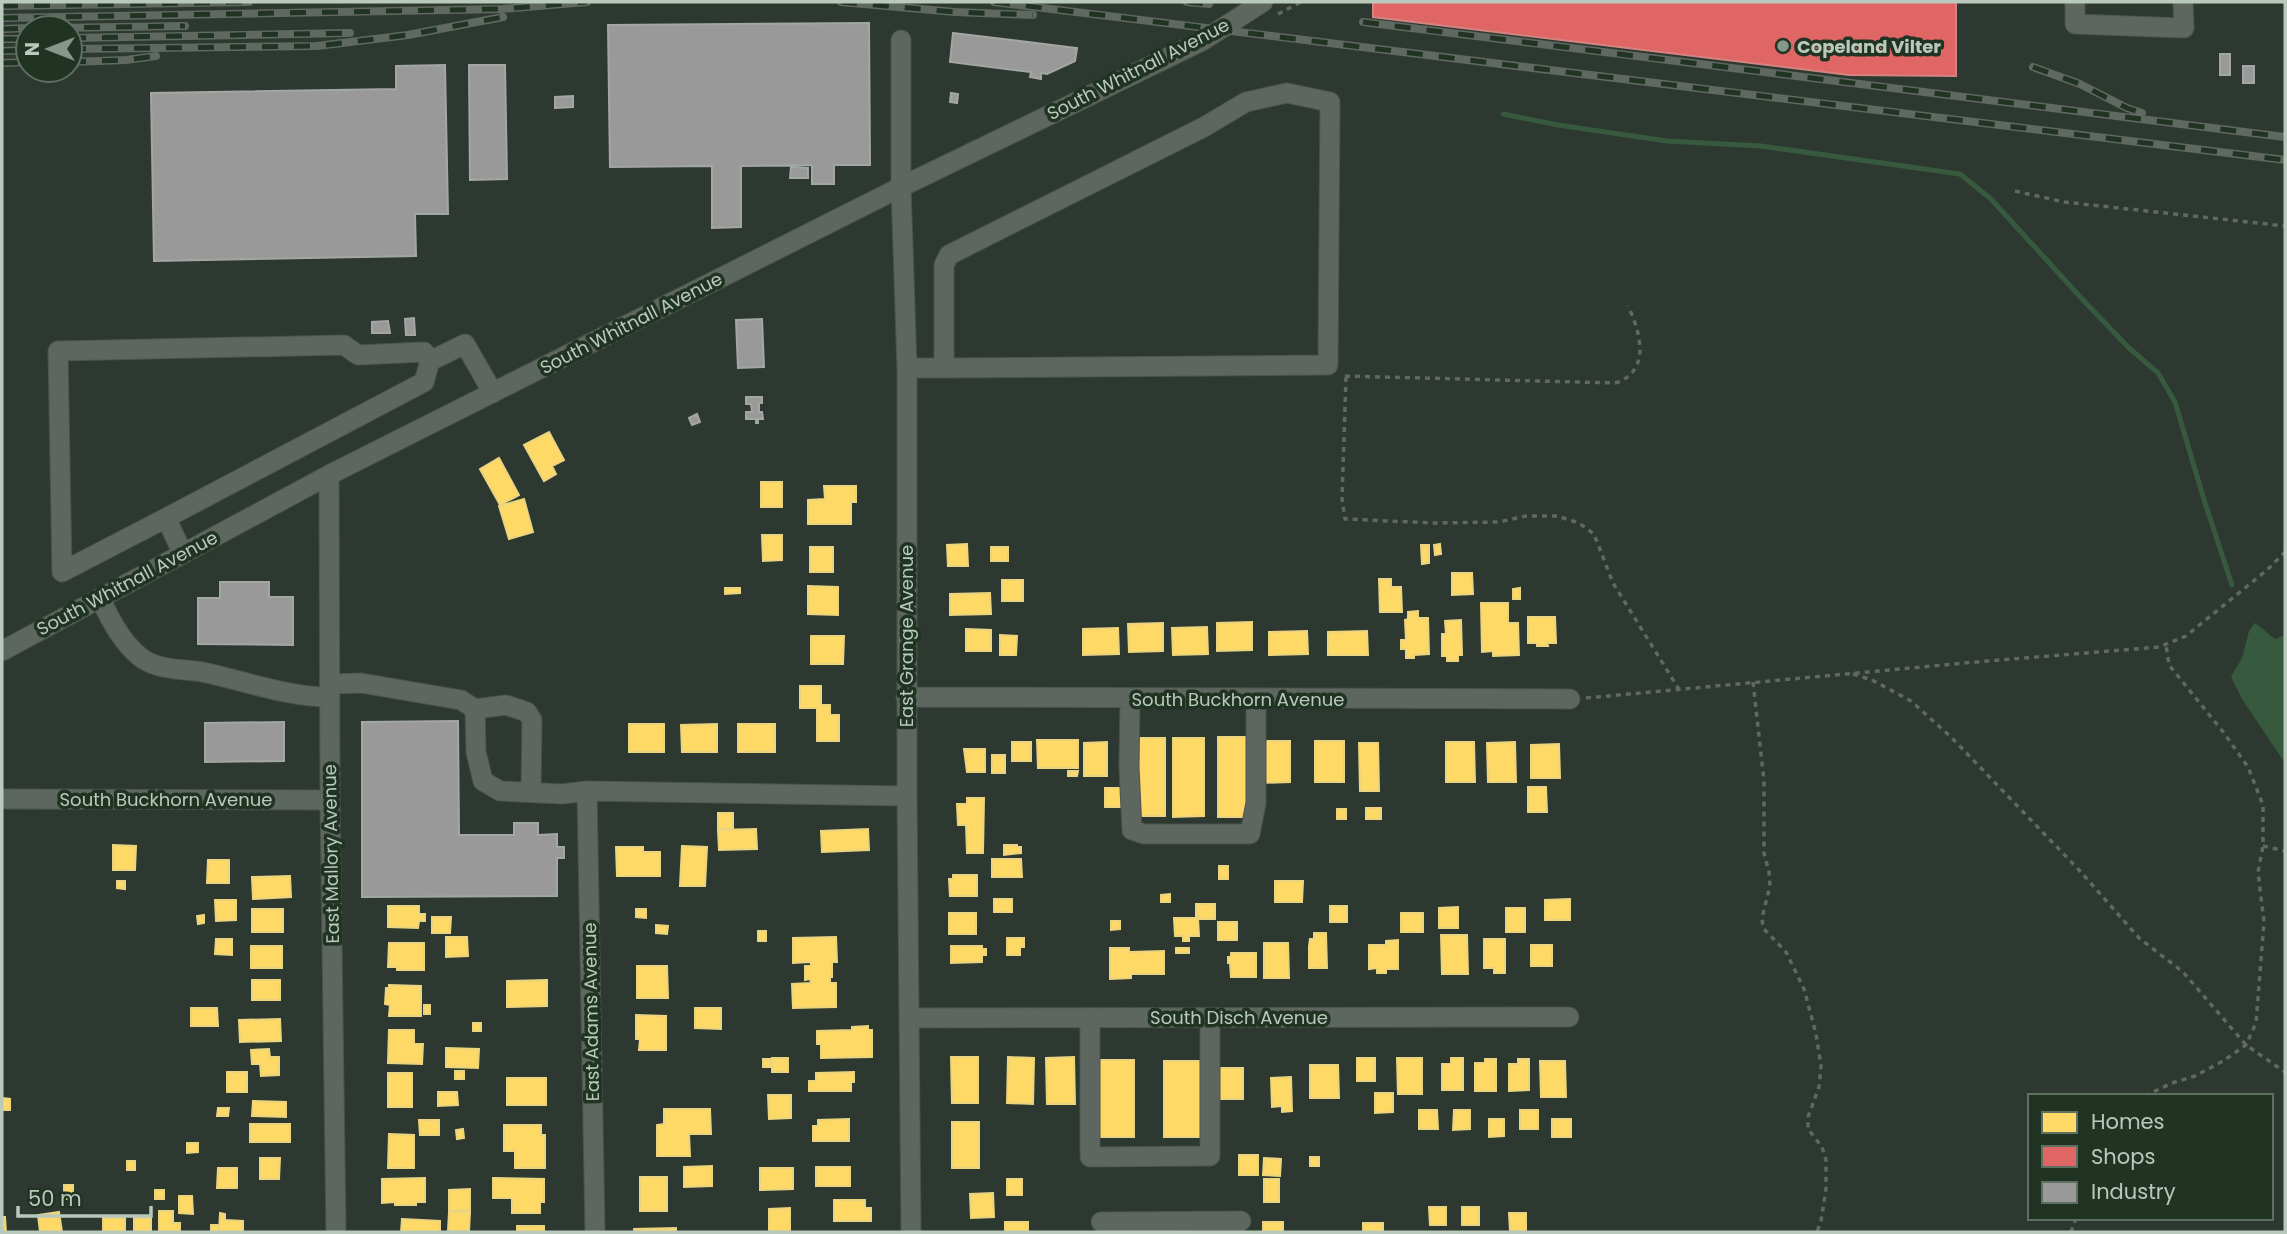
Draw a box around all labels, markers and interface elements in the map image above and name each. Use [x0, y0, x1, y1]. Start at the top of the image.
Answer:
street label: South Whitnall Avenue [1043, 12, 1233, 126]
north arrow [14, 14, 84, 84]
place label: Copeland Vilter [1797, 34, 1941, 59]
marker: Copeland Vilter [1775, 38, 1791, 54]
text: N [19, 42, 46, 56]
street label: South Whitnall Avenue [536, 266, 726, 380]
street label: South Whitnall Avenue [32, 525, 222, 641]
street label: East Grange Avenue [894, 545, 919, 727]
street label: South Buckhorn Avenue [1132, 687, 1344, 712]
street label: East Mallory Avenue [317, 764, 345, 944]
street label: South Buckhorn Avenue [60, 787, 272, 812]
street label: East Adams Avenue [577, 922, 605, 1102]
street label: South Disch Avenue [1150, 1005, 1328, 1030]
legend [2028, 1094, 2273, 1220]
text: Homes [2091, 1107, 2165, 1136]
text: Shops [2091, 1142, 2155, 1171]
scale bar [18, 1174, 150, 1218]
text: Industry [2091, 1177, 2176, 1206]
text: 50 m [28, 1184, 82, 1213]

